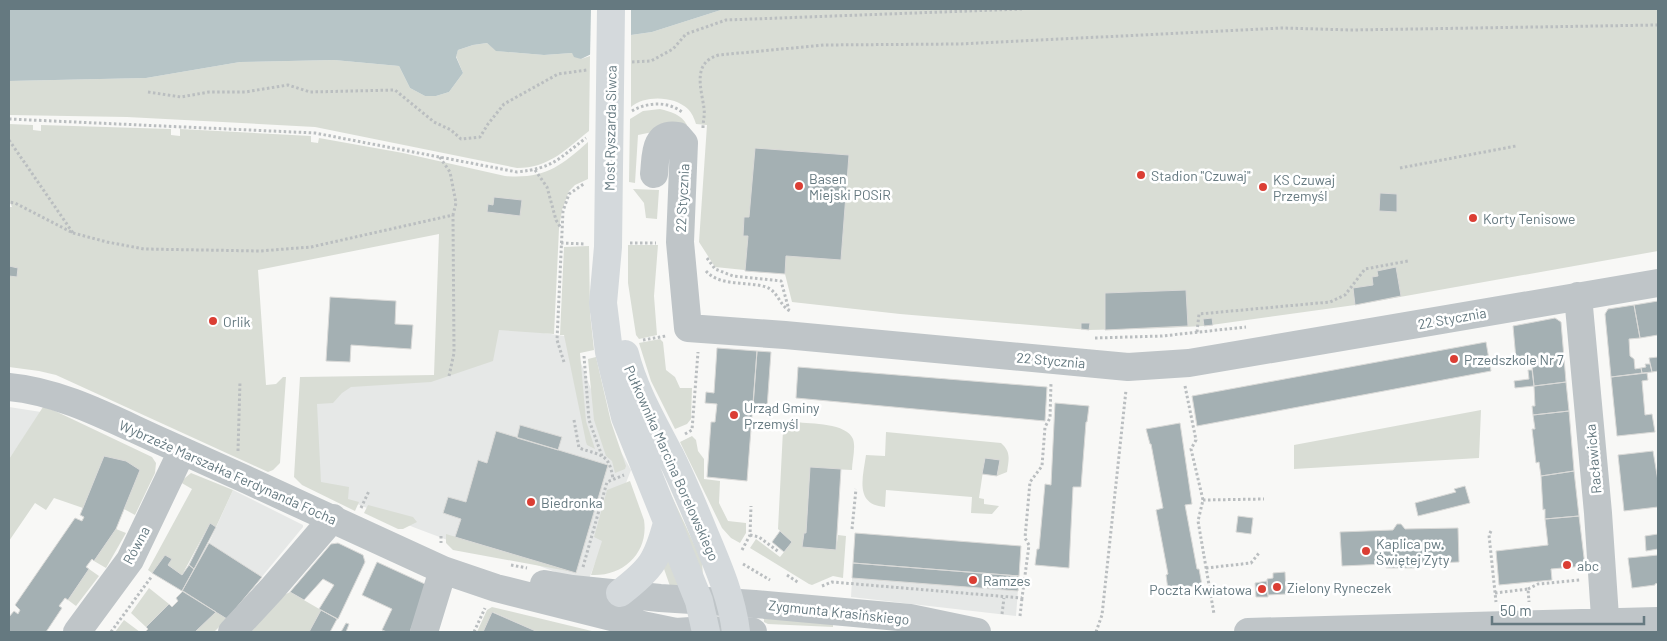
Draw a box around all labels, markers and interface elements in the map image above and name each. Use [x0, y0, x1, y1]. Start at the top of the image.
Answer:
street label: Most Ryszarda Siwca [600, 65, 620, 191]
street label: 22 Stycznia [672, 163, 692, 233]
place label: Stadion "Czuwaj" [1151, 167, 1251, 184]
marker: Stadion "Czuwaj" [1135, 169, 1147, 181]
place label: Basen Miejski POSiR [809, 170, 891, 203]
place label: KS Czuwaj Przemyśl [1273, 171, 1335, 204]
marker: Basen Miejski POSiR [793, 180, 805, 192]
marker: KS Czuwaj Przemyśl [1257, 181, 1269, 193]
place label: Korty Tenisowe [1483, 210, 1576, 227]
marker: Korty Tenisowe [1467, 212, 1479, 224]
street label: 22 Stycznia [1416, 304, 1488, 332]
place label: Orlik [223, 313, 251, 330]
marker: Orlik [207, 315, 219, 327]
street label: 22 Stycznia [1016, 349, 1086, 371]
place label: Przedszkole Nr 7 [1464, 351, 1564, 368]
marker: Przedszkole Nr 7 [1448, 353, 1460, 365]
street label: Pułkownika Marcina Borelowskiego [621, 363, 723, 563]
place label: Urząd Gminy Przemyśl [744, 399, 820, 432]
marker: Urząd Gminy Przemyśl [728, 409, 740, 421]
street label: Wybrzeże Marszałka Ferdynanda Focha [117, 416, 339, 528]
street label: Racławicka [1581, 423, 1605, 495]
place label: Biedronka [541, 494, 603, 511]
marker: Biedronka [525, 496, 537, 508]
street label: Równa [119, 523, 153, 567]
place label: Kaplica pw. Świętej Zyty [1376, 535, 1450, 568]
marker: Kaplica pw. Świętej Zyty [1360, 545, 1372, 557]
place label: abc [1577, 557, 1599, 574]
marker: abc [1561, 559, 1573, 571]
place label: Ramzes [983, 572, 1031, 589]
marker: Ramzes [967, 574, 979, 586]
place label: Zielony Ryneczek [1287, 579, 1391, 596]
place label: Poczta Kwiatowa [1149, 581, 1252, 598]
marker: Zielony Ryneczek [1271, 581, 1283, 593]
marker: Poczta Kwiatowa [1256, 583, 1268, 595]
scale bar [1492, 594, 1644, 626]
street label: Zygmunta Krasińskiego [768, 596, 910, 628]
text: 50 m [1500, 601, 1532, 619]

